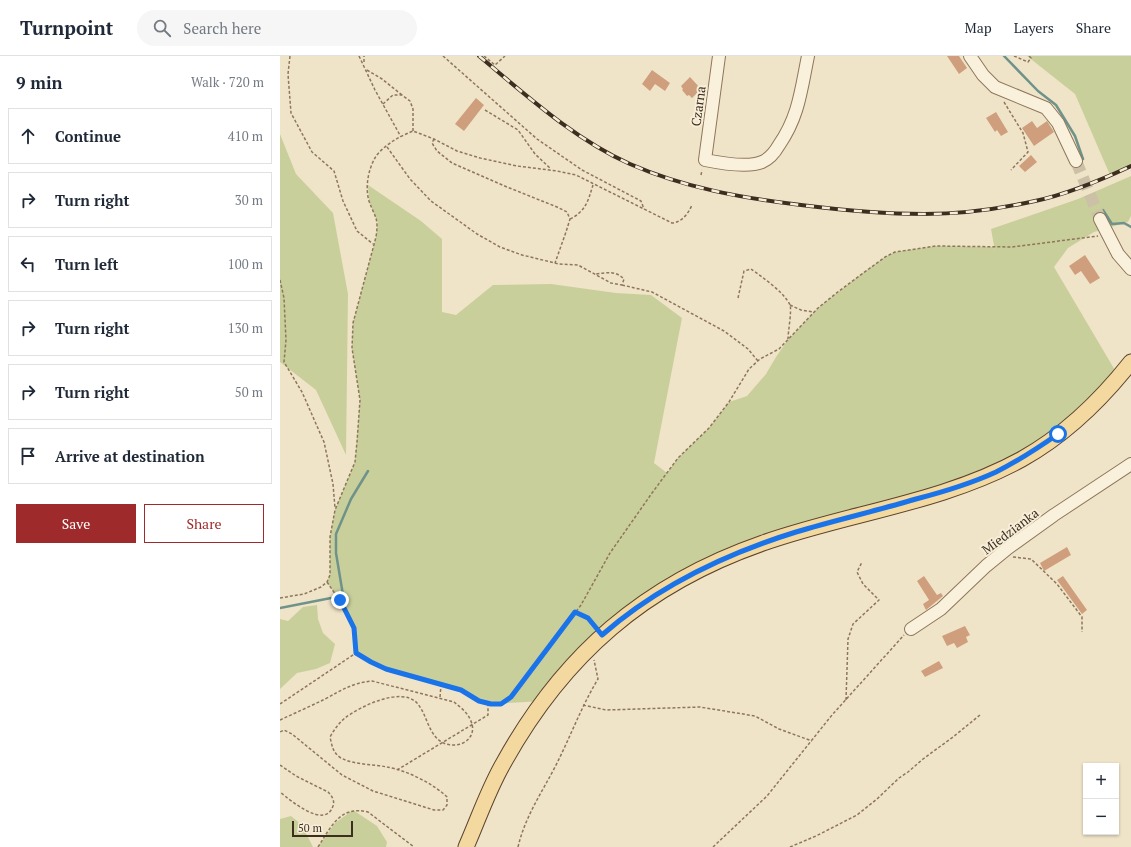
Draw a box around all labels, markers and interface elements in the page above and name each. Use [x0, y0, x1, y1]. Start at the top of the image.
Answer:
search box [137, 10, 417, 46]
text: Turnpoint [20, 15, 113, 40]
icon: search [151, 17, 173, 39]
text: Search here [183, 18, 261, 38]
text: Map [965, 18, 992, 37]
text: Layers [1014, 18, 1054, 37]
text: Share [1076, 18, 1111, 37]
text: 9 min [16, 71, 63, 94]
text: Walk · 720 m [191, 73, 264, 91]
street label: Czarna [686, 84, 710, 127]
icon: ahead [17, 125, 39, 147]
text: Continue [55, 126, 121, 146]
text: 410 m [228, 127, 263, 145]
icon: right [17, 189, 39, 211]
text: Turn right [55, 190, 130, 210]
text: 30 m [235, 191, 263, 209]
icon: left [17, 253, 39, 275]
text: Turn left [55, 254, 119, 274]
text: 100 m [228, 255, 263, 273]
icon: right [17, 317, 39, 339]
text: Turn right [55, 318, 130, 338]
text: 130 m [228, 319, 263, 337]
icon: right [17, 381, 39, 403]
text: Turn right [55, 382, 130, 402]
text: 50 m [235, 383, 263, 401]
route start [1049, 425, 1067, 443]
icon: arrive [17, 445, 39, 467]
text: Arrive at destination [55, 446, 205, 466]
street label: Miedzianka [978, 503, 1042, 558]
button: Save [16, 504, 136, 543]
button: Share [144, 504, 264, 543]
route end [331, 591, 349, 609]
map controls [1083, 763, 1119, 835]
button: + [1083, 763, 1119, 799]
button: − [1083, 799, 1119, 835]
scale bar [292, 819, 353, 838]
text: 50 m [298, 821, 322, 835]

